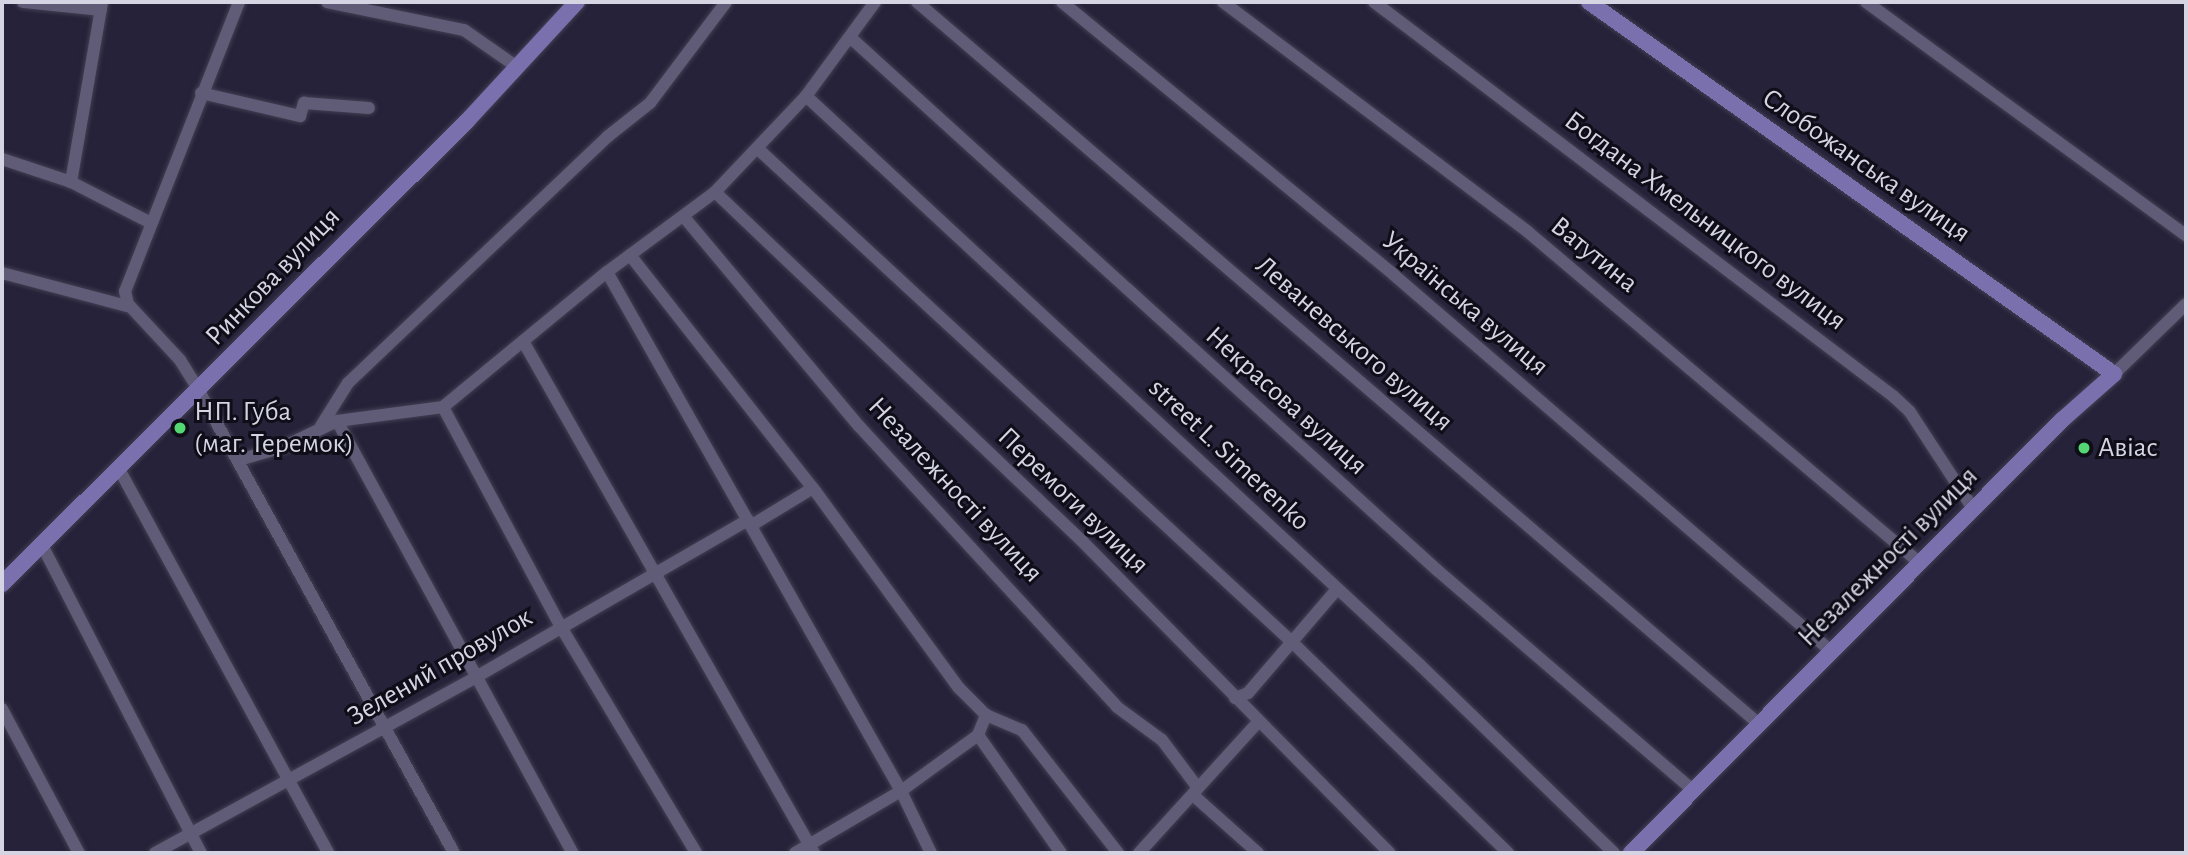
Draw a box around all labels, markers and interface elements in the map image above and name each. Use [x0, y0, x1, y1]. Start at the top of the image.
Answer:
street label: Слобожанська вулиця [1755, 82, 1977, 250]
street label: Богдана Хмельницкого вулиця [1558, 104, 1852, 338]
street label: Ринкова вулиця [199, 201, 347, 353]
street label: Ватутина [1544, 210, 1644, 300]
street label: Українська вулиця [1375, 224, 1555, 384]
street label: Леваневського вулиця [1248, 249, 1460, 439]
street label: Некрасова вулиця [1198, 319, 1374, 483]
street label: street L. Simerenko [1141, 372, 1317, 538]
street label: Незалежності вулиця [861, 390, 1049, 590]
place label: НП. Губа (маг. Теремок) [194, 395, 354, 461]
marker: НП. Губа (маг. Теремок) [172, 420, 188, 436]
street label: Перемоги вулиця [990, 420, 1156, 582]
place label: Авіас [2098, 431, 2158, 465]
marker: Авіас [2076, 440, 2092, 456]
street label: Незалежності вулиця [1791, 460, 1985, 654]
street label: Зелений провулок [342, 601, 538, 733]

